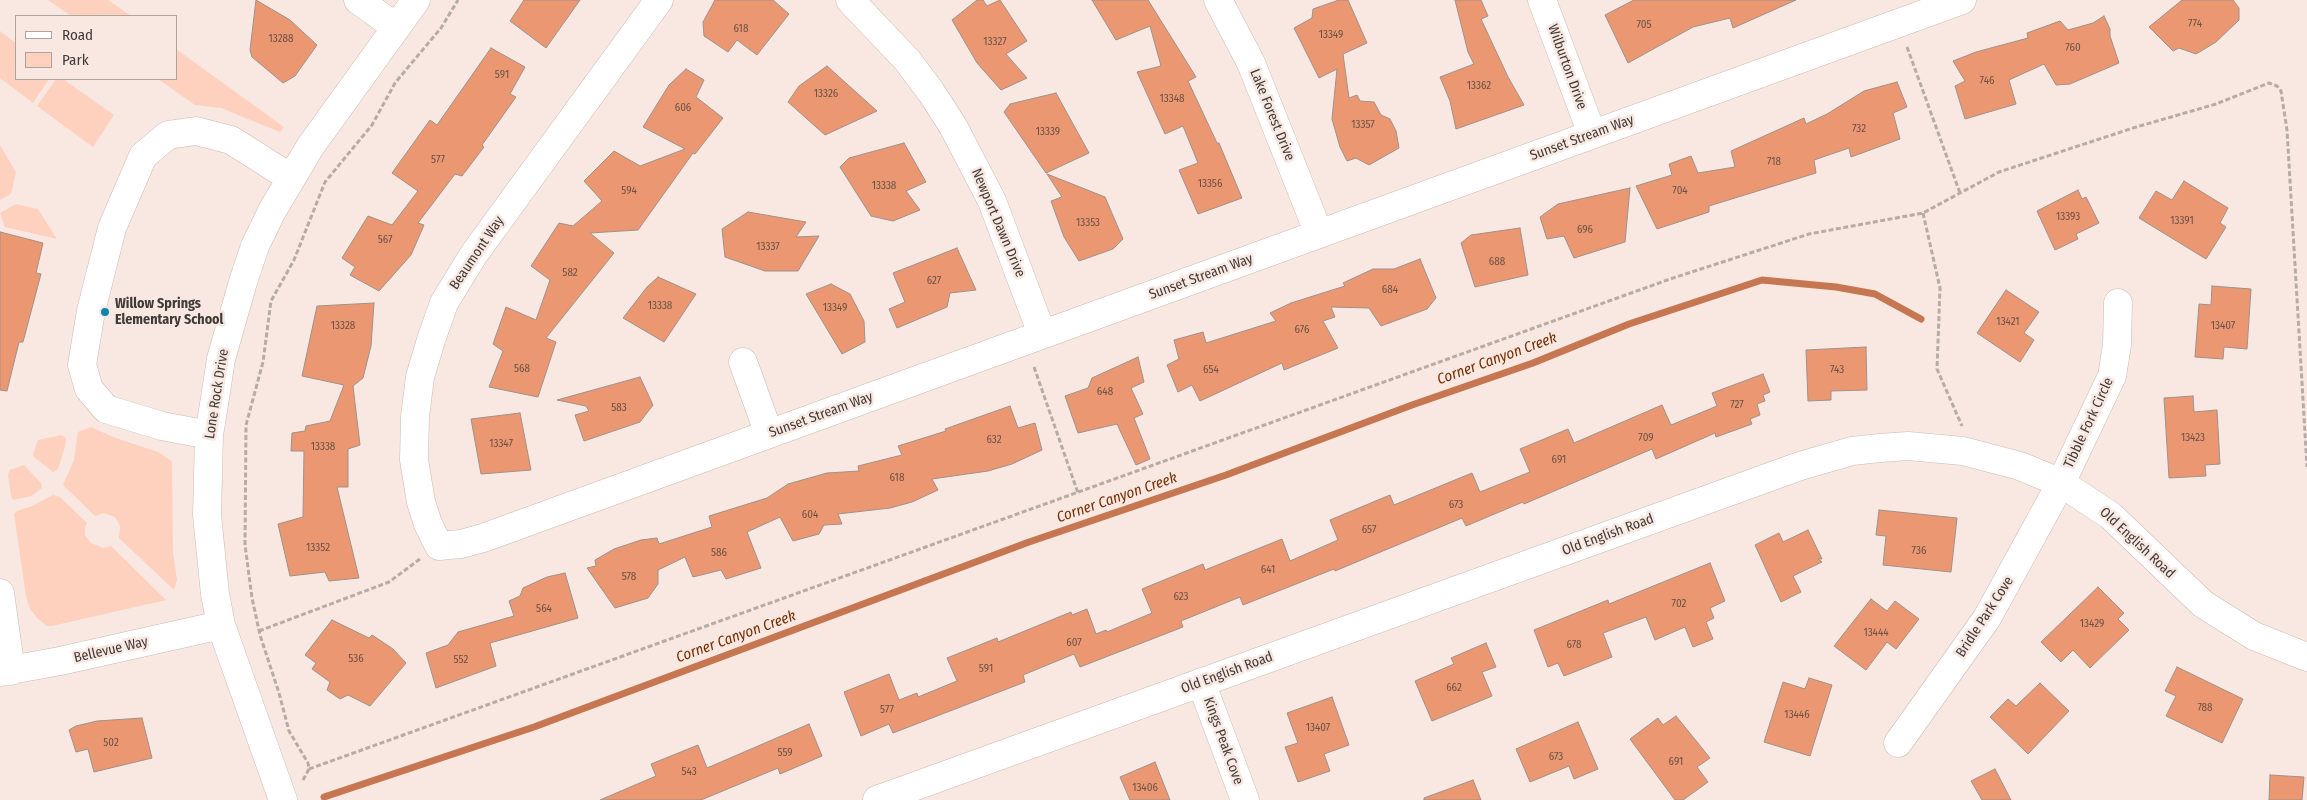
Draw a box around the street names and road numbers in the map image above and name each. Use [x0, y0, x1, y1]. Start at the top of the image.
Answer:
street label: Wilburton Drive [1544, 22, 1590, 112]
street label: Lake Forest Drive [1246, 67, 1298, 163]
street label: Sunset Stream Way [1528, 111, 1636, 165]
street label: Newport Dawn Drive [968, 166, 1028, 280]
street label: Beaumont Way [446, 213, 508, 293]
street label: Sunset Stream Way [1147, 250, 1255, 304]
street label: Lone Rock Drive [202, 348, 232, 440]
street label: Tibble Fork Circle [2061, 375, 2117, 471]
street label: Sunset Stream Way [767, 388, 875, 442]
street label: Old English Road [2096, 504, 2178, 582]
street label: Old English Road [1560, 511, 1656, 559]
street label: Bridle Park Cove [1953, 574, 2017, 660]
street label: Bellevue Way [72, 633, 150, 667]
street label: Old English Road [1179, 649, 1275, 697]
street label: Kings Peak Cove [1199, 695, 1247, 787]

